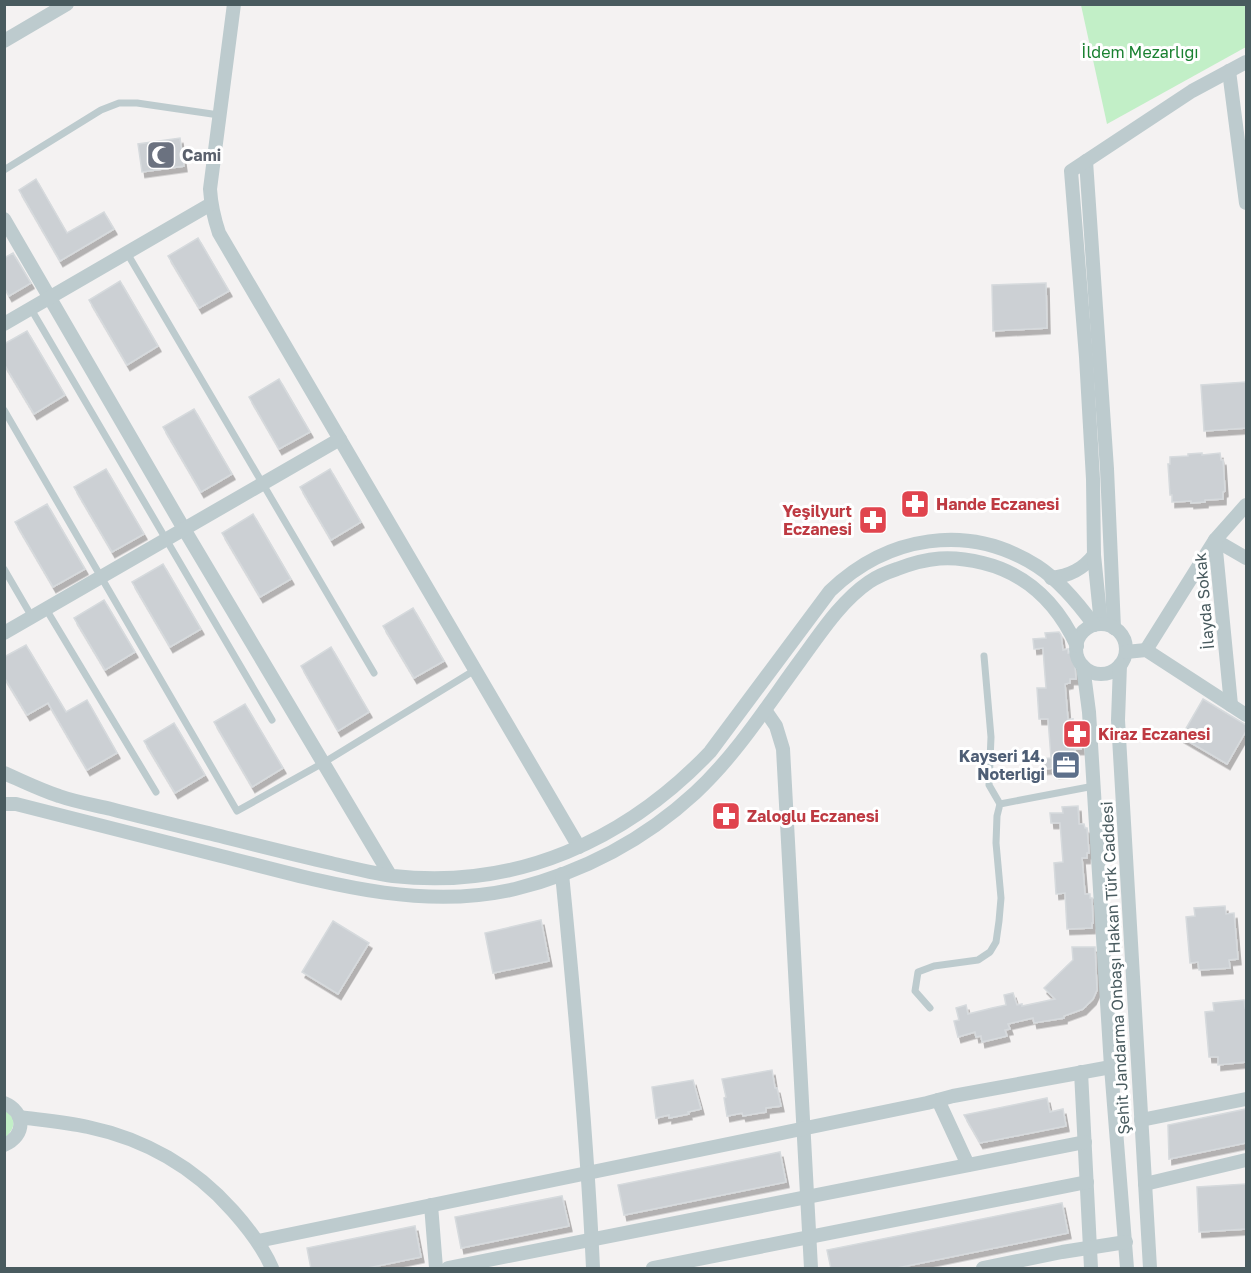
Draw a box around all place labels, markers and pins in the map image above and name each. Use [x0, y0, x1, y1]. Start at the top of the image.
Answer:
mosque icon: Cami [145, 139, 177, 171]
place label: Cami [182, 145, 221, 165]
pharmacy icon: Hande Eczanesi [899, 488, 931, 520]
place label: Hande Eczanesi [936, 494, 1059, 514]
place label: Yeşilyurt Eczanesi [782, 501, 852, 539]
pharmacy icon: Yeşilyurt Eczanesi [857, 504, 889, 536]
pharmacy icon: Kiraz Eczanesi [1061, 718, 1093, 750]
place label: Kiraz Eczanesi [1098, 724, 1210, 744]
place label: Kayseri 14. Noterliği [959, 746, 1045, 784]
office icon: Kayseri 14. Noterliği [1050, 749, 1082, 781]
pharmacy icon: Zaloğlu Eczanesi [710, 800, 742, 832]
place label: Zaloğlu Eczanesi [747, 806, 879, 826]

